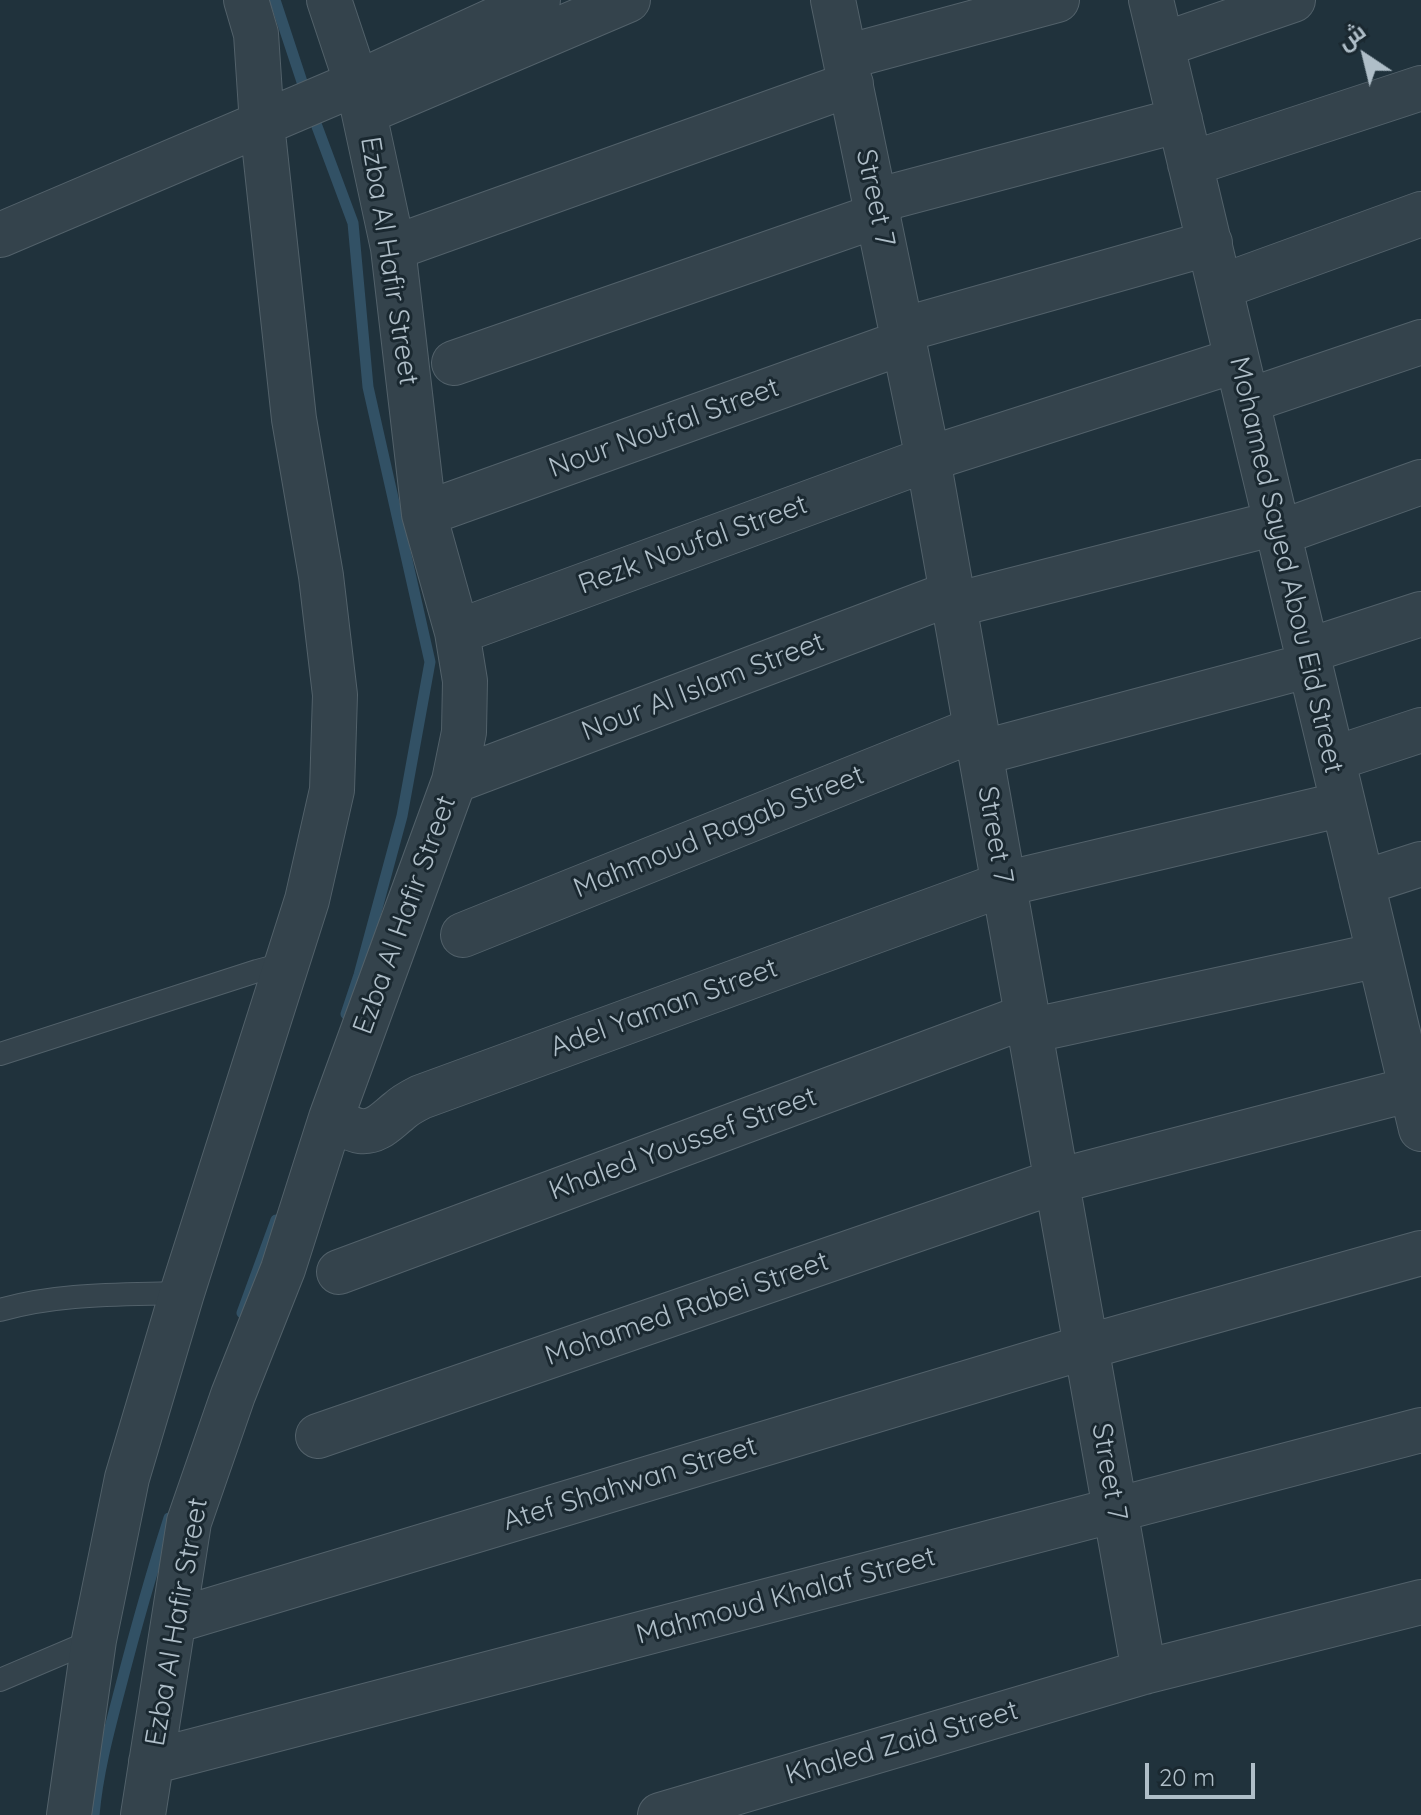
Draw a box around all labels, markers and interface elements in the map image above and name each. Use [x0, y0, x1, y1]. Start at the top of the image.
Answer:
north arrow [1325, 16, 1405, 96]
text: ش [1332, 17, 1371, 56]
street label: Ezba Al Hafir Street [353, 134, 425, 388]
street label: Street 7 [848, 146, 902, 250]
street label: Mohamed Sayed Abou Eid Street [1222, 353, 1350, 777]
street label: Nour Noufal Street [544, 371, 784, 485]
street label: Rezk Noufal Street [574, 488, 812, 602]
street label: Nour Al Islam Street [577, 625, 829, 749]
street label: Mahmoud Ragab Street [569, 758, 869, 906]
street label: Street 7 [970, 784, 1020, 886]
street label: Ezba Al Hafir Street [346, 791, 464, 1039]
street label: Adel Yaman Street [546, 951, 782, 1065]
street label: Khaled Youssef Street [545, 1080, 821, 1208]
street label: Mohamed Rabei Street [541, 1245, 833, 1373]
street label: Street 7 [1084, 1421, 1134, 1523]
street label: Atef Shahwan Street [499, 1429, 761, 1539]
street label: Ezba Al Hafir Street [139, 1495, 215, 1749]
street label: Mahmoud Khalaf Street [633, 1540, 939, 1652]
street label: Khaled Zaid Street [782, 1694, 1022, 1792]
scale bar [1149, 1747, 1259, 1797]
text: 20 m [1159, 1762, 1215, 1792]

